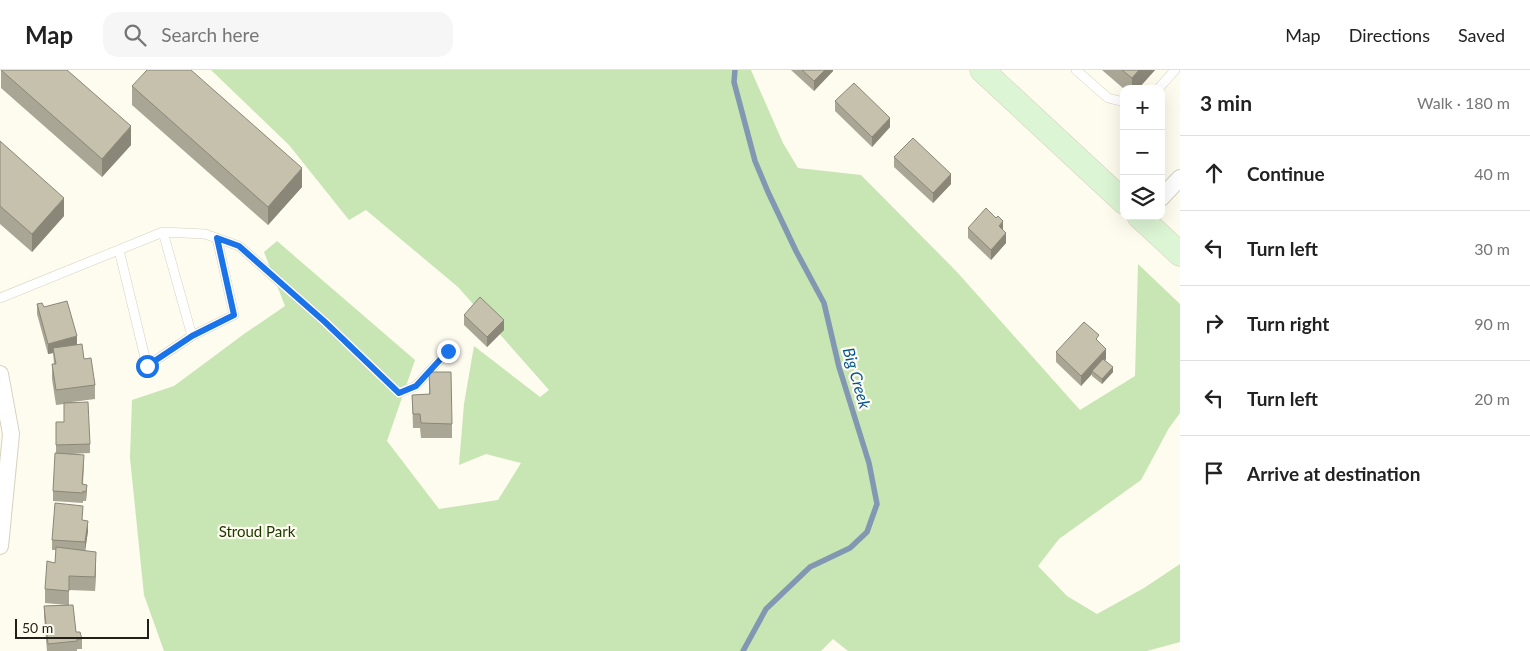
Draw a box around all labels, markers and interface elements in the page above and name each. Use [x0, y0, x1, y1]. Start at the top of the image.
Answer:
search box [103, 12, 453, 57]
text: Map [25, 20, 73, 49]
icon: search [121, 21, 149, 49]
text: Search here [161, 23, 259, 46]
text: Map [1285, 24, 1321, 46]
text: Directions [1349, 24, 1430, 46]
text: Saved [1458, 24, 1505, 46]
map controls [1120, 85, 1165, 220]
button: + [1120, 85, 1165, 130]
text: 3 min [1200, 90, 1252, 115]
text: Walk · 180 m [1417, 93, 1510, 112]
button: − [1120, 130, 1165, 175]
icon: ahead [1200, 159, 1228, 187]
text: Continue [1247, 162, 1325, 185]
text: 40 m [1474, 164, 1510, 183]
button: layers [1120, 175, 1165, 220]
icon: left [1200, 234, 1228, 262]
text: Turn left [1247, 237, 1318, 260]
text: 30 m [1474, 239, 1510, 258]
icon: right [1200, 309, 1228, 337]
text: Turn right [1247, 312, 1329, 335]
text: 90 m [1474, 314, 1510, 333]
route end [437, 340, 460, 363]
water label: Big Creek [840, 345, 875, 411]
route start [136, 355, 159, 378]
icon: left [1200, 384, 1228, 412]
text: Turn left [1247, 387, 1318, 410]
text: 20 m [1474, 389, 1510, 408]
icon: arrive [1200, 459, 1228, 487]
text: Arrive at destination [1247, 462, 1420, 485]
park label: Stroud Park [219, 522, 296, 540]
scale bar [15, 616, 149, 639]
text: 50 m [22, 619, 53, 636]

